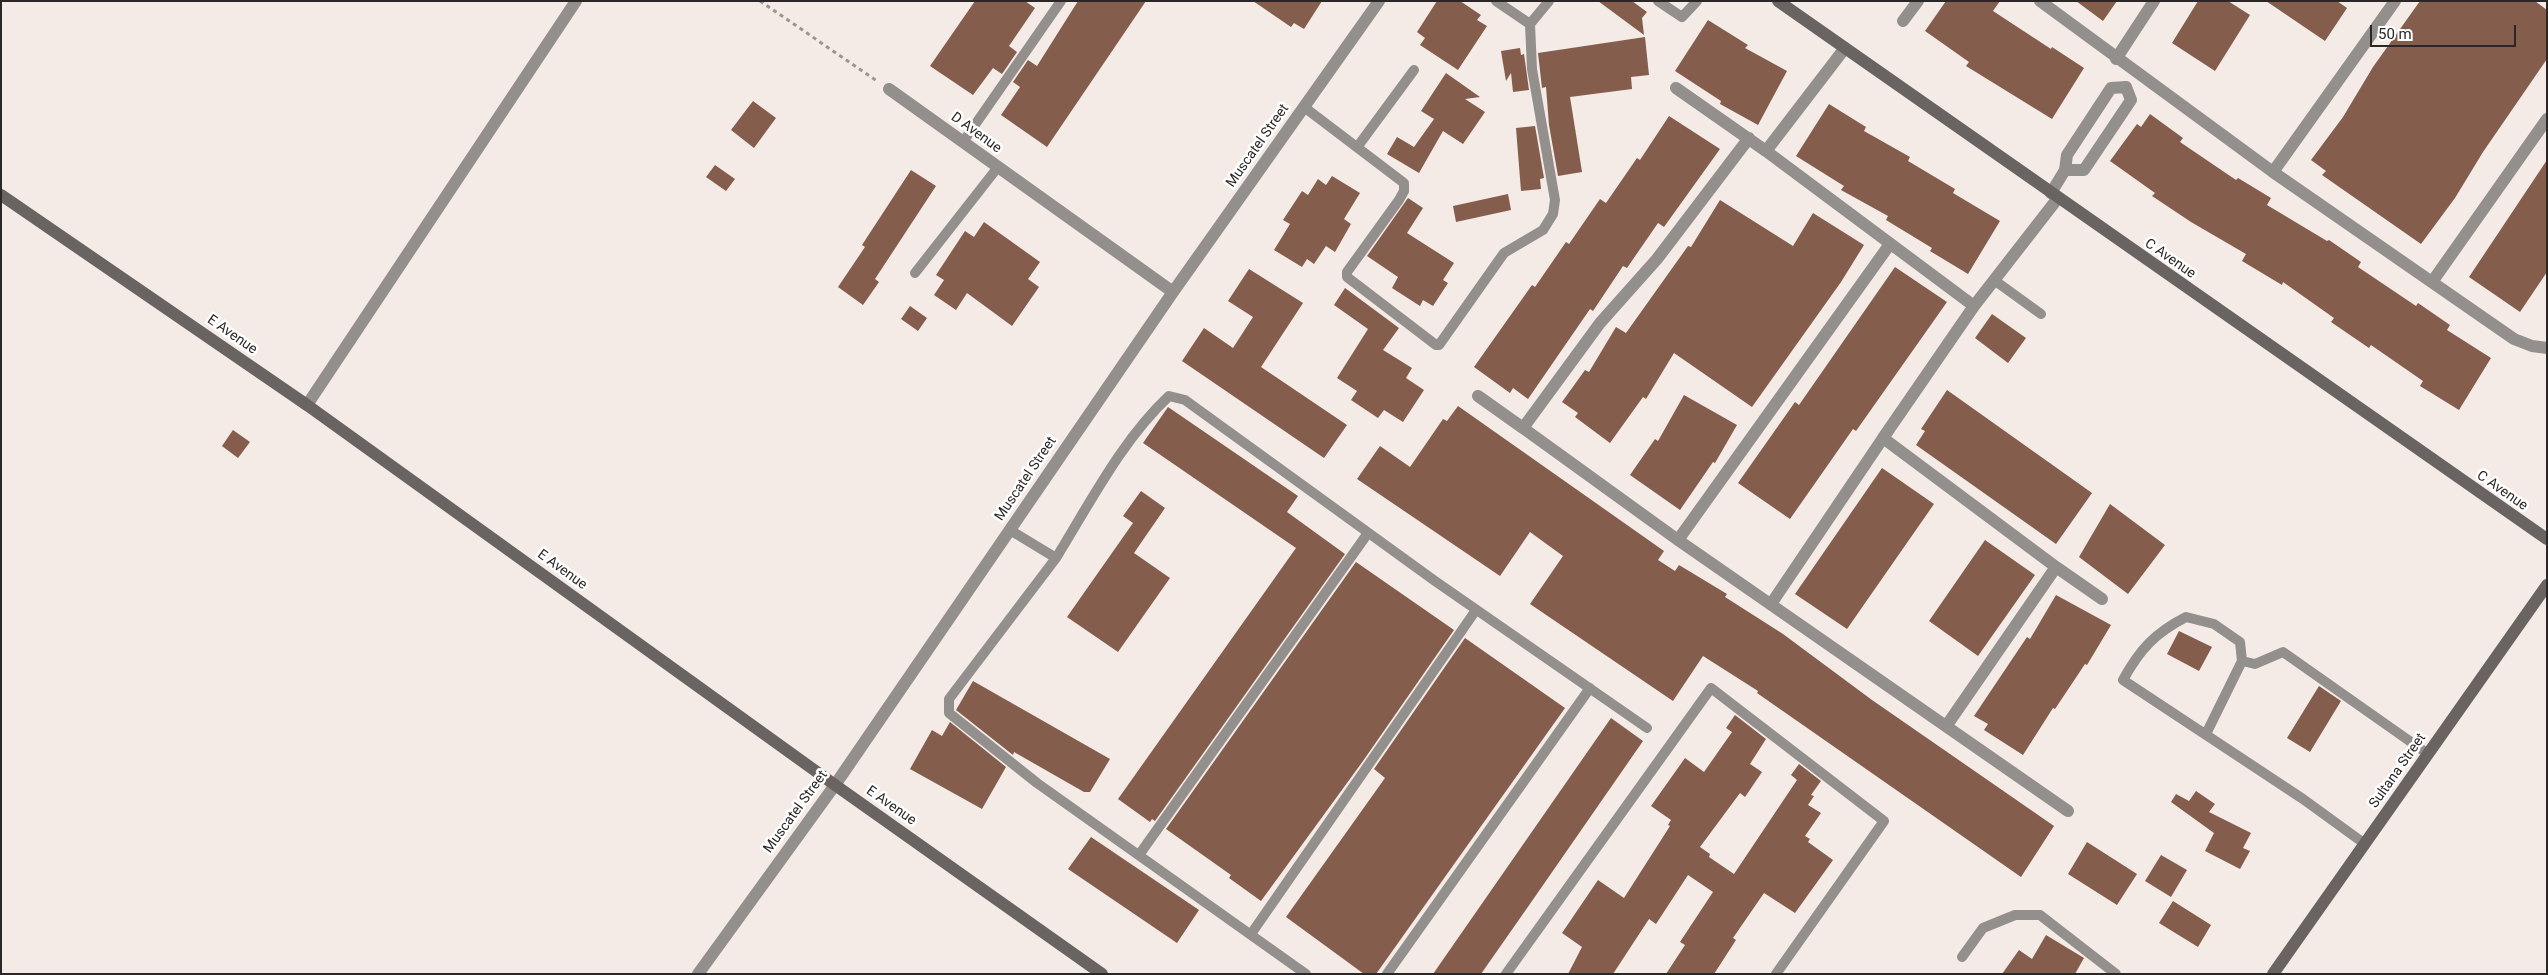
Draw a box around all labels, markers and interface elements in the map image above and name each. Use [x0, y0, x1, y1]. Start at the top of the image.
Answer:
scale bar [2373, 15, 2519, 47]
text: 50 m [2378, 25, 2412, 43]
street label: Muscatel Street [1223, 101, 1293, 191]
street label: D Avenue [947, 109, 1005, 157]
street label: C Avenue [2141, 235, 2199, 283]
street label: E Avenue [204, 312, 260, 358]
street label: Muscatel Street [992, 434, 1060, 524]
street label: C Avenue [2473, 467, 2531, 515]
street label: E Avenue [534, 546, 590, 594]
street label: Sultana Street [2366, 730, 2430, 812]
street label: Muscatel Street [760, 767, 832, 857]
street label: E Avenue [863, 783, 919, 829]

